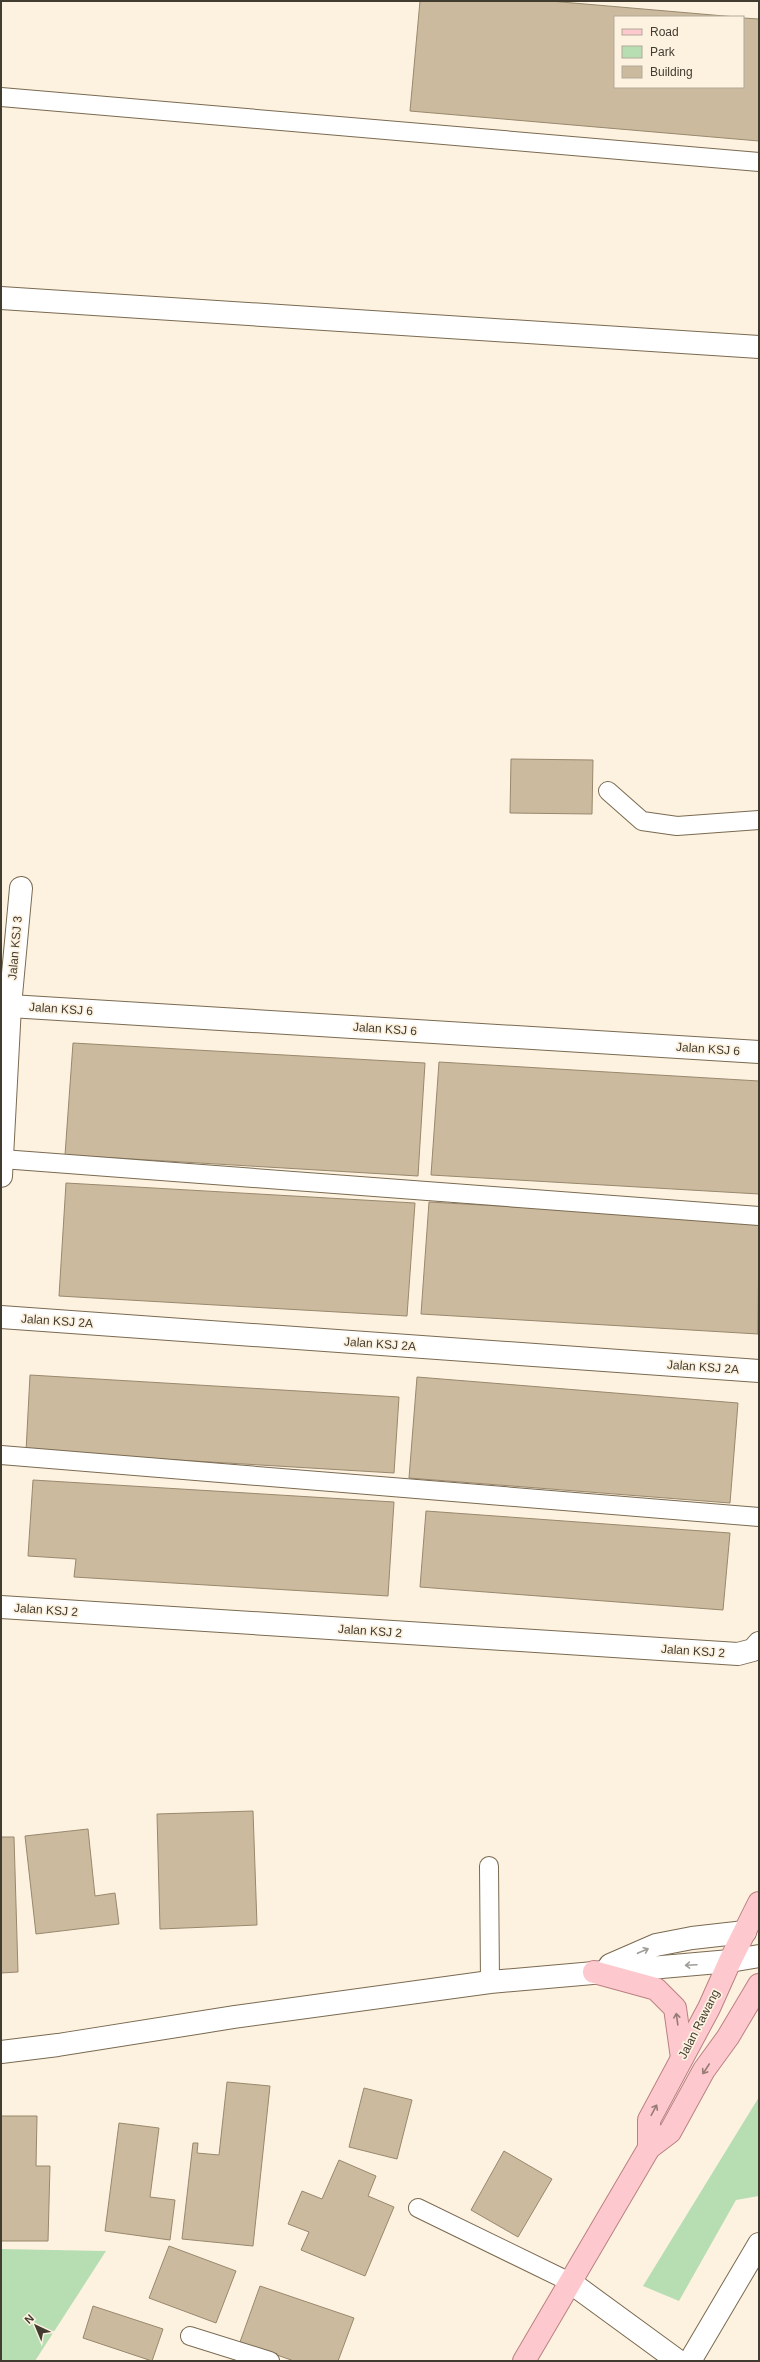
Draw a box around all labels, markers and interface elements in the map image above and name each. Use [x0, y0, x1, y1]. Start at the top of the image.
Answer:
legend [614, 16, 744, 88]
text: Road [650, 25, 679, 39]
text: Park [650, 45, 676, 59]
text: Building [650, 65, 693, 79]
street label: Jalan KSJ 3 [5, 915, 25, 981]
street label: Jalan KSJ 6 [29, 1000, 94, 1018]
street label: Jalan KSJ 6 [353, 1020, 418, 1038]
street label: Jalan KSJ 6 [676, 1040, 741, 1058]
street label: Jalan KSJ 2A [21, 1312, 93, 1330]
street label: Jalan KSJ 2A [344, 1335, 416, 1353]
street label: Jalan KSJ 2A [667, 1358, 739, 1376]
street label: Jalan KSJ 2 [14, 1601, 79, 1619]
street label: Jalan KSJ 2 [338, 1622, 403, 1640]
street label: Jalan KSJ 2 [661, 1642, 726, 1660]
one-way arrow [636, 1946, 648, 1954]
one-way arrow [685, 1962, 698, 1969]
street label: Jalan Rawang [675, 1987, 723, 2061]
one-way arrow [673, 2013, 681, 2026]
one-way arrow [701, 2063, 709, 2075]
one-way arrow [651, 2104, 659, 2116]
north arrow [16, 2306, 56, 2346]
text: N [22, 2312, 36, 2326]

